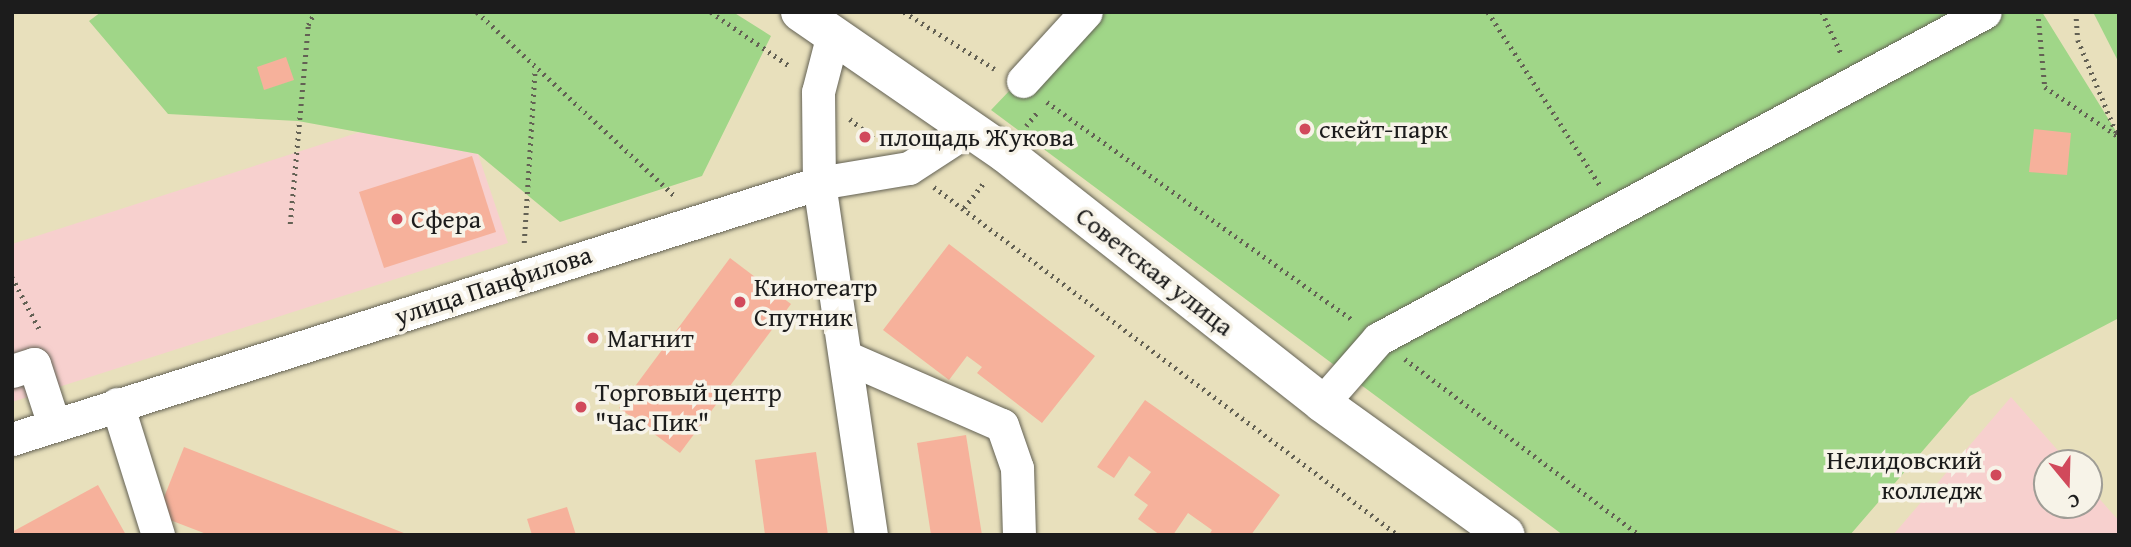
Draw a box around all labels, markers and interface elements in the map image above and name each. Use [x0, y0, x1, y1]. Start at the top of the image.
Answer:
place label: скейт-парк [1319, 113, 1448, 145]
place label: площадь Жукова [879, 121, 1074, 153]
marker: скейт-парк [1297, 121, 1313, 137]
marker: площадь Жукова [857, 129, 873, 145]
street label: Советская улица [1070, 200, 1240, 342]
place label: Сфера [411, 203, 481, 235]
marker: Сфера [389, 211, 405, 227]
street label: улица Панфилова [390, 238, 596, 332]
place label: Кинотеатр Спутник [754, 271, 877, 332]
marker: Кинотеатр Спутник [732, 294, 748, 310]
place label: Магнит [607, 322, 694, 354]
marker: Магнит [585, 330, 601, 346]
place label: Торговый центр "Час Пик" [595, 376, 782, 438]
marker: Торговый центр "Час Пик" [573, 399, 589, 415]
place label: Нелидовский колледж [1827, 444, 1982, 505]
north arrow [2033, 449, 2103, 519]
marker: Нелидовский колледж [1988, 467, 2004, 483]
text: С [2065, 487, 2084, 517]

